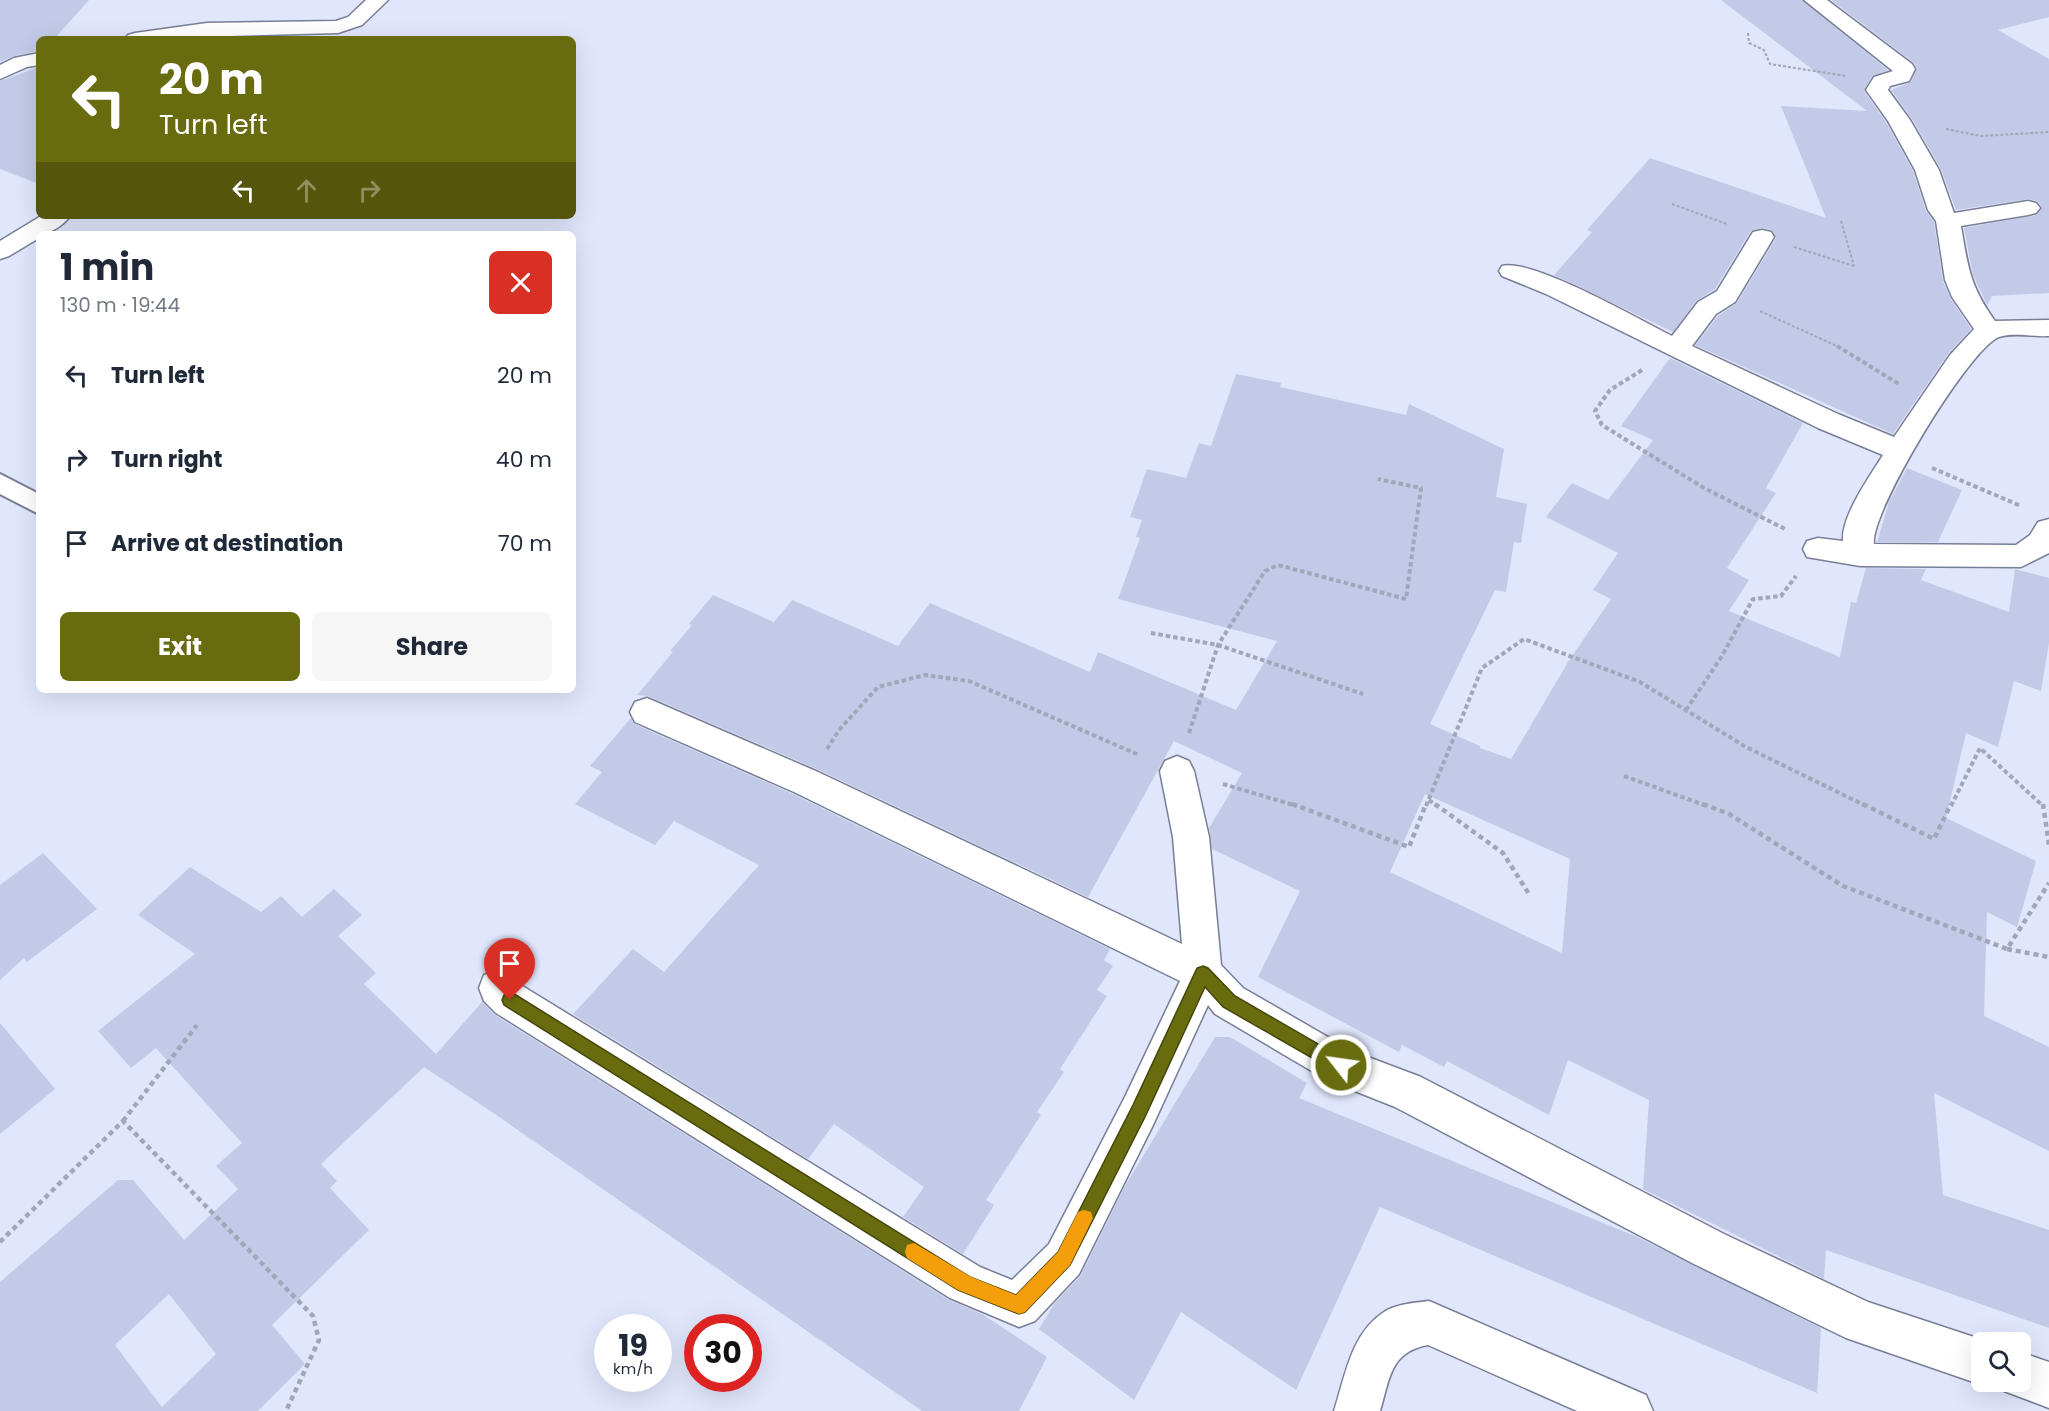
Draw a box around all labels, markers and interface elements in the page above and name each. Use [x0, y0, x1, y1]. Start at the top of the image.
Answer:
text: 20 m [159, 50, 264, 109]
icon: left [60, 60, 138, 138]
text: Turn left [159, 106, 268, 143]
icon: left [227, 174, 260, 207]
icon: ahead [290, 174, 323, 207]
icon: right [353, 174, 386, 207]
text: 1 min [60, 242, 154, 293]
button: close [489, 251, 552, 314]
text: 130 m · 19:44 [60, 291, 180, 319]
icon: left [60, 359, 93, 392]
text: Turn left [111, 360, 205, 391]
text: 20 m [497, 360, 552, 391]
icon: right [60, 443, 93, 476]
text: Turn right [111, 444, 222, 475]
text: 40 m [496, 444, 552, 475]
icon: arrive [60, 527, 93, 560]
text: Arrive at destination [111, 528, 343, 559]
text: 70 m [498, 528, 552, 559]
button: Exit [60, 612, 300, 681]
button: Share [312, 612, 552, 681]
pin [484, 938, 535, 1000]
icon: arrive [493, 947, 526, 980]
position arrow [1309, 1033, 1373, 1097]
speed limit sign: 30 [684, 1314, 762, 1392]
text: 19 [618, 1324, 648, 1367]
map controls [1971, 1332, 2031, 1392]
button: search [1971, 1332, 2031, 1392]
text: km/h [613, 1358, 653, 1379]

